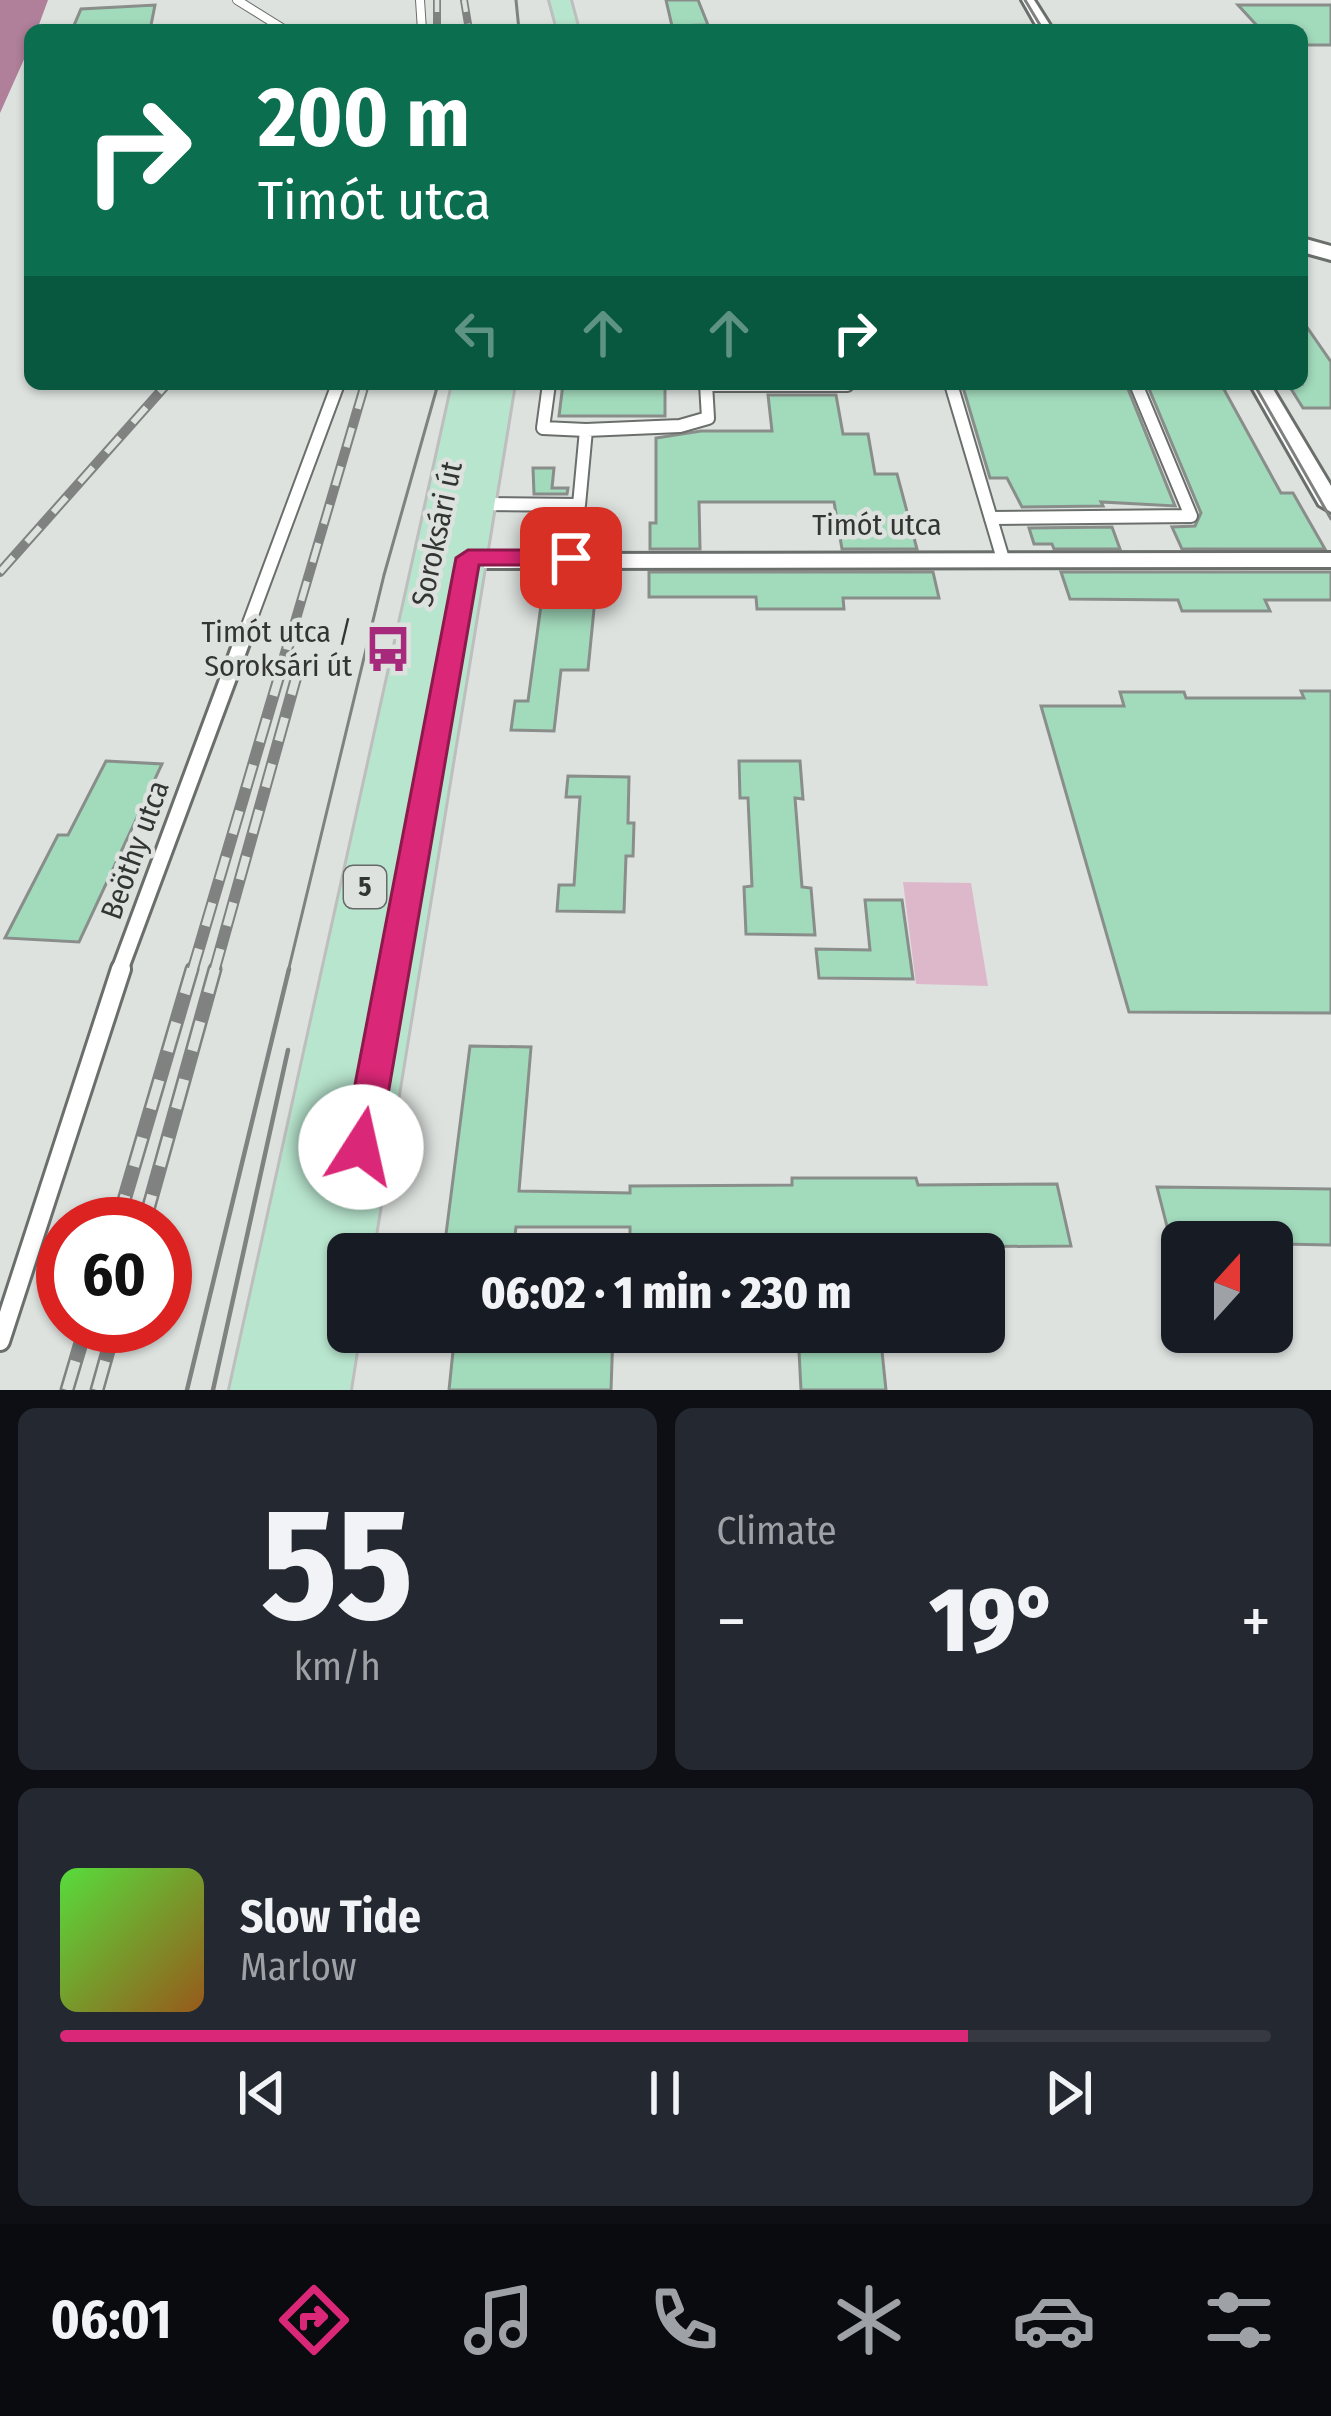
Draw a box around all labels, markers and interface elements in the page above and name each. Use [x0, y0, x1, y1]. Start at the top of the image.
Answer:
text: 200 m [258, 67, 470, 168]
icon: right [60, 72, 216, 228]
text: Timót utca [258, 169, 491, 233]
icon: left [444, 300, 510, 366]
icon: ahead [570, 300, 636, 366]
icon: ahead [696, 300, 762, 366]
icon: right [822, 300, 888, 366]
street label: Soroksári út [404, 458, 470, 610]
pin [520, 507, 622, 609]
street label: Timót utca [812, 507, 942, 543]
icon: arrive [538, 525, 604, 591]
place label: Timót utca / Soroksári út [201, 614, 352, 684]
bus stop icon: Timót utca / Soroksári út [363, 624, 413, 674]
street label: Beöthy utca [93, 776, 177, 924]
road number: 5 [344, 866, 386, 908]
position arrow [298, 1084, 424, 1210]
speed limit sign: 60 [36, 1197, 192, 1353]
north arrow [1161, 1221, 1293, 1353]
map controls [1161, 1221, 1293, 1353]
text: 06:02 · 1 min · 230 m [481, 1266, 851, 1320]
text: 55 [261, 1472, 413, 1659]
text: Climate [717, 1508, 837, 1554]
text: 19° [929, 1567, 1058, 1675]
text: − [717, 1582, 746, 1661]
text: + [1241, 1582, 1271, 1661]
text: km/h [294, 1644, 381, 1690]
text: Slow Tide [240, 1890, 421, 1944]
text: Marlow [240, 1944, 357, 1990]
icon: previous [229, 2060, 295, 2126]
icon: pause [632, 2060, 698, 2126]
icon: next [1036, 2060, 1102, 2126]
icon: directions [272, 2278, 356, 2362]
icon: music [457, 2278, 541, 2362]
icon: phone [642, 2278, 726, 2362]
icon: climate [827, 2278, 911, 2362]
icon: car [1012, 2278, 1096, 2362]
icon: filters [1197, 2278, 1281, 2362]
text: 06:01 [50, 2288, 172, 2352]

